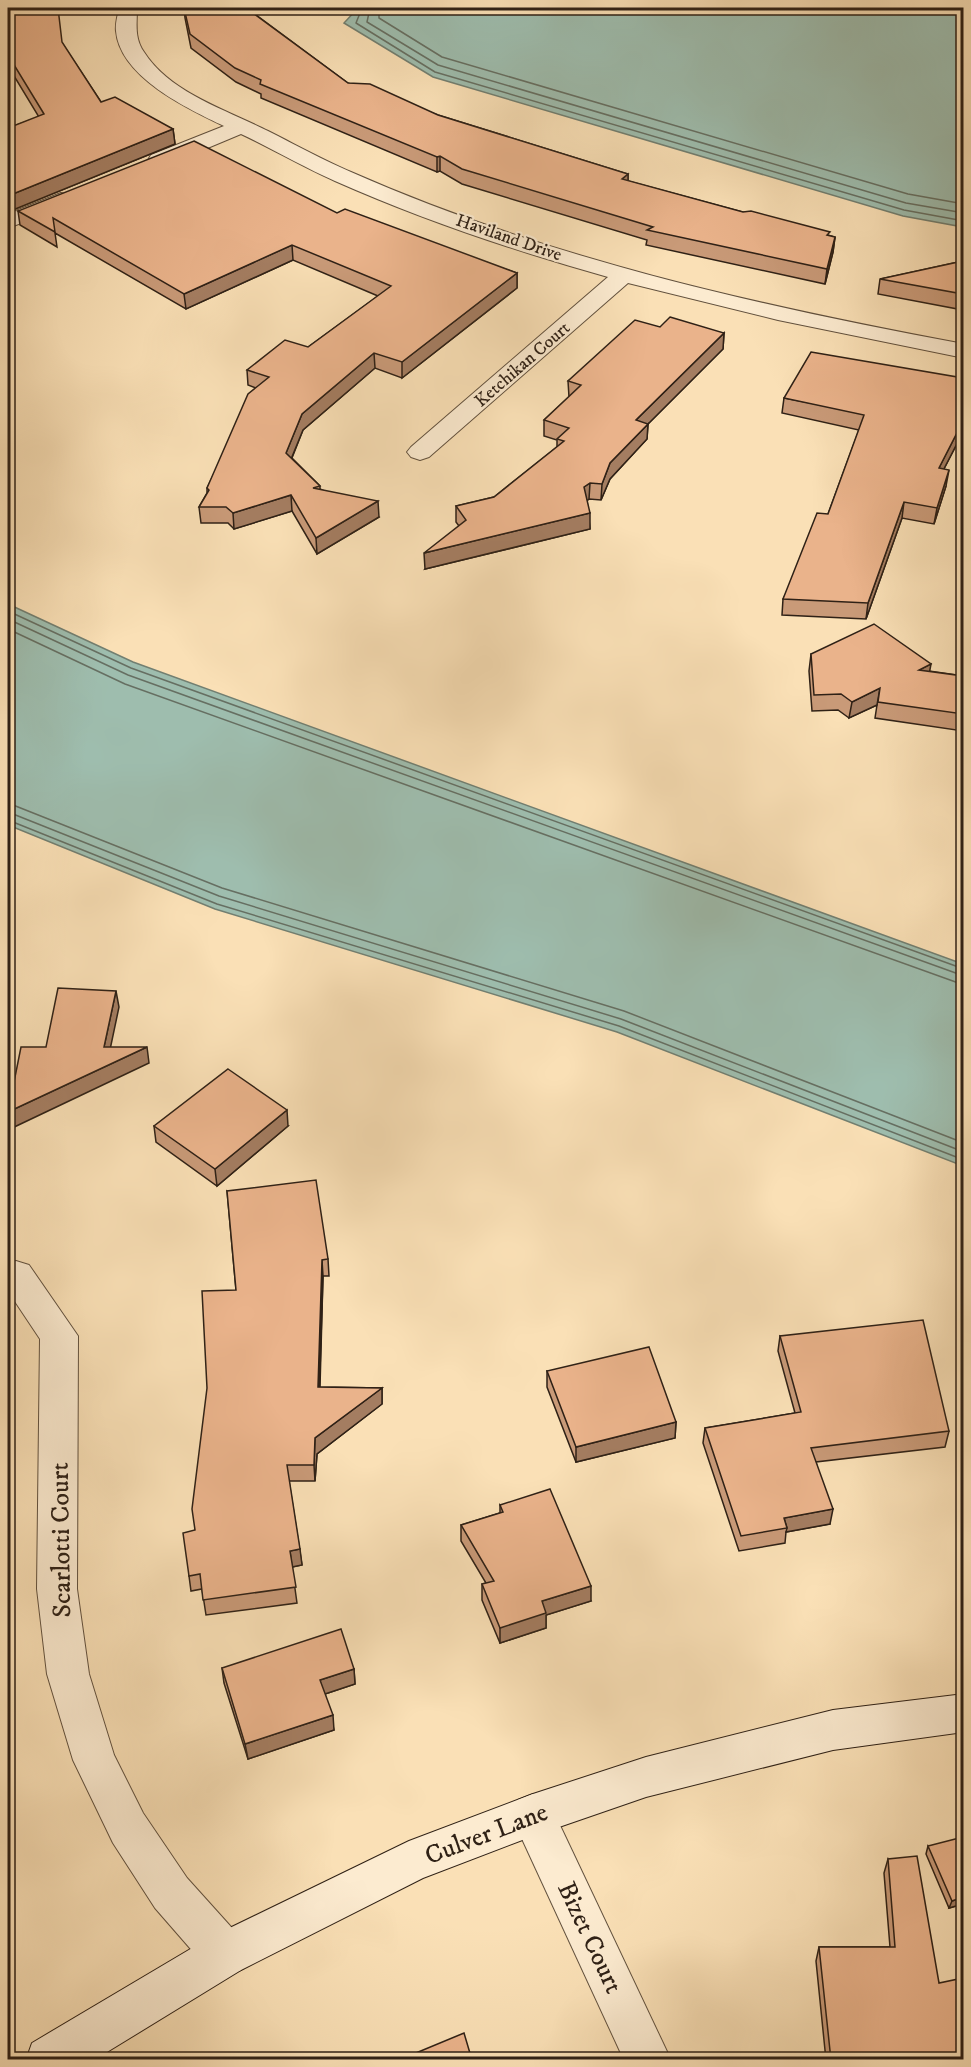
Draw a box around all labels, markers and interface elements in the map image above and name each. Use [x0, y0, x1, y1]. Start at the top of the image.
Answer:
street label: Haviland Drive [453, 210, 565, 266]
street label: Ketchikan Court [470, 317, 575, 412]
street label: Scarlotti Court [44, 1462, 79, 1618]
street label: Culver Lane [420, 1796, 553, 1873]
street label: Bizet Court [549, 1877, 630, 1999]

